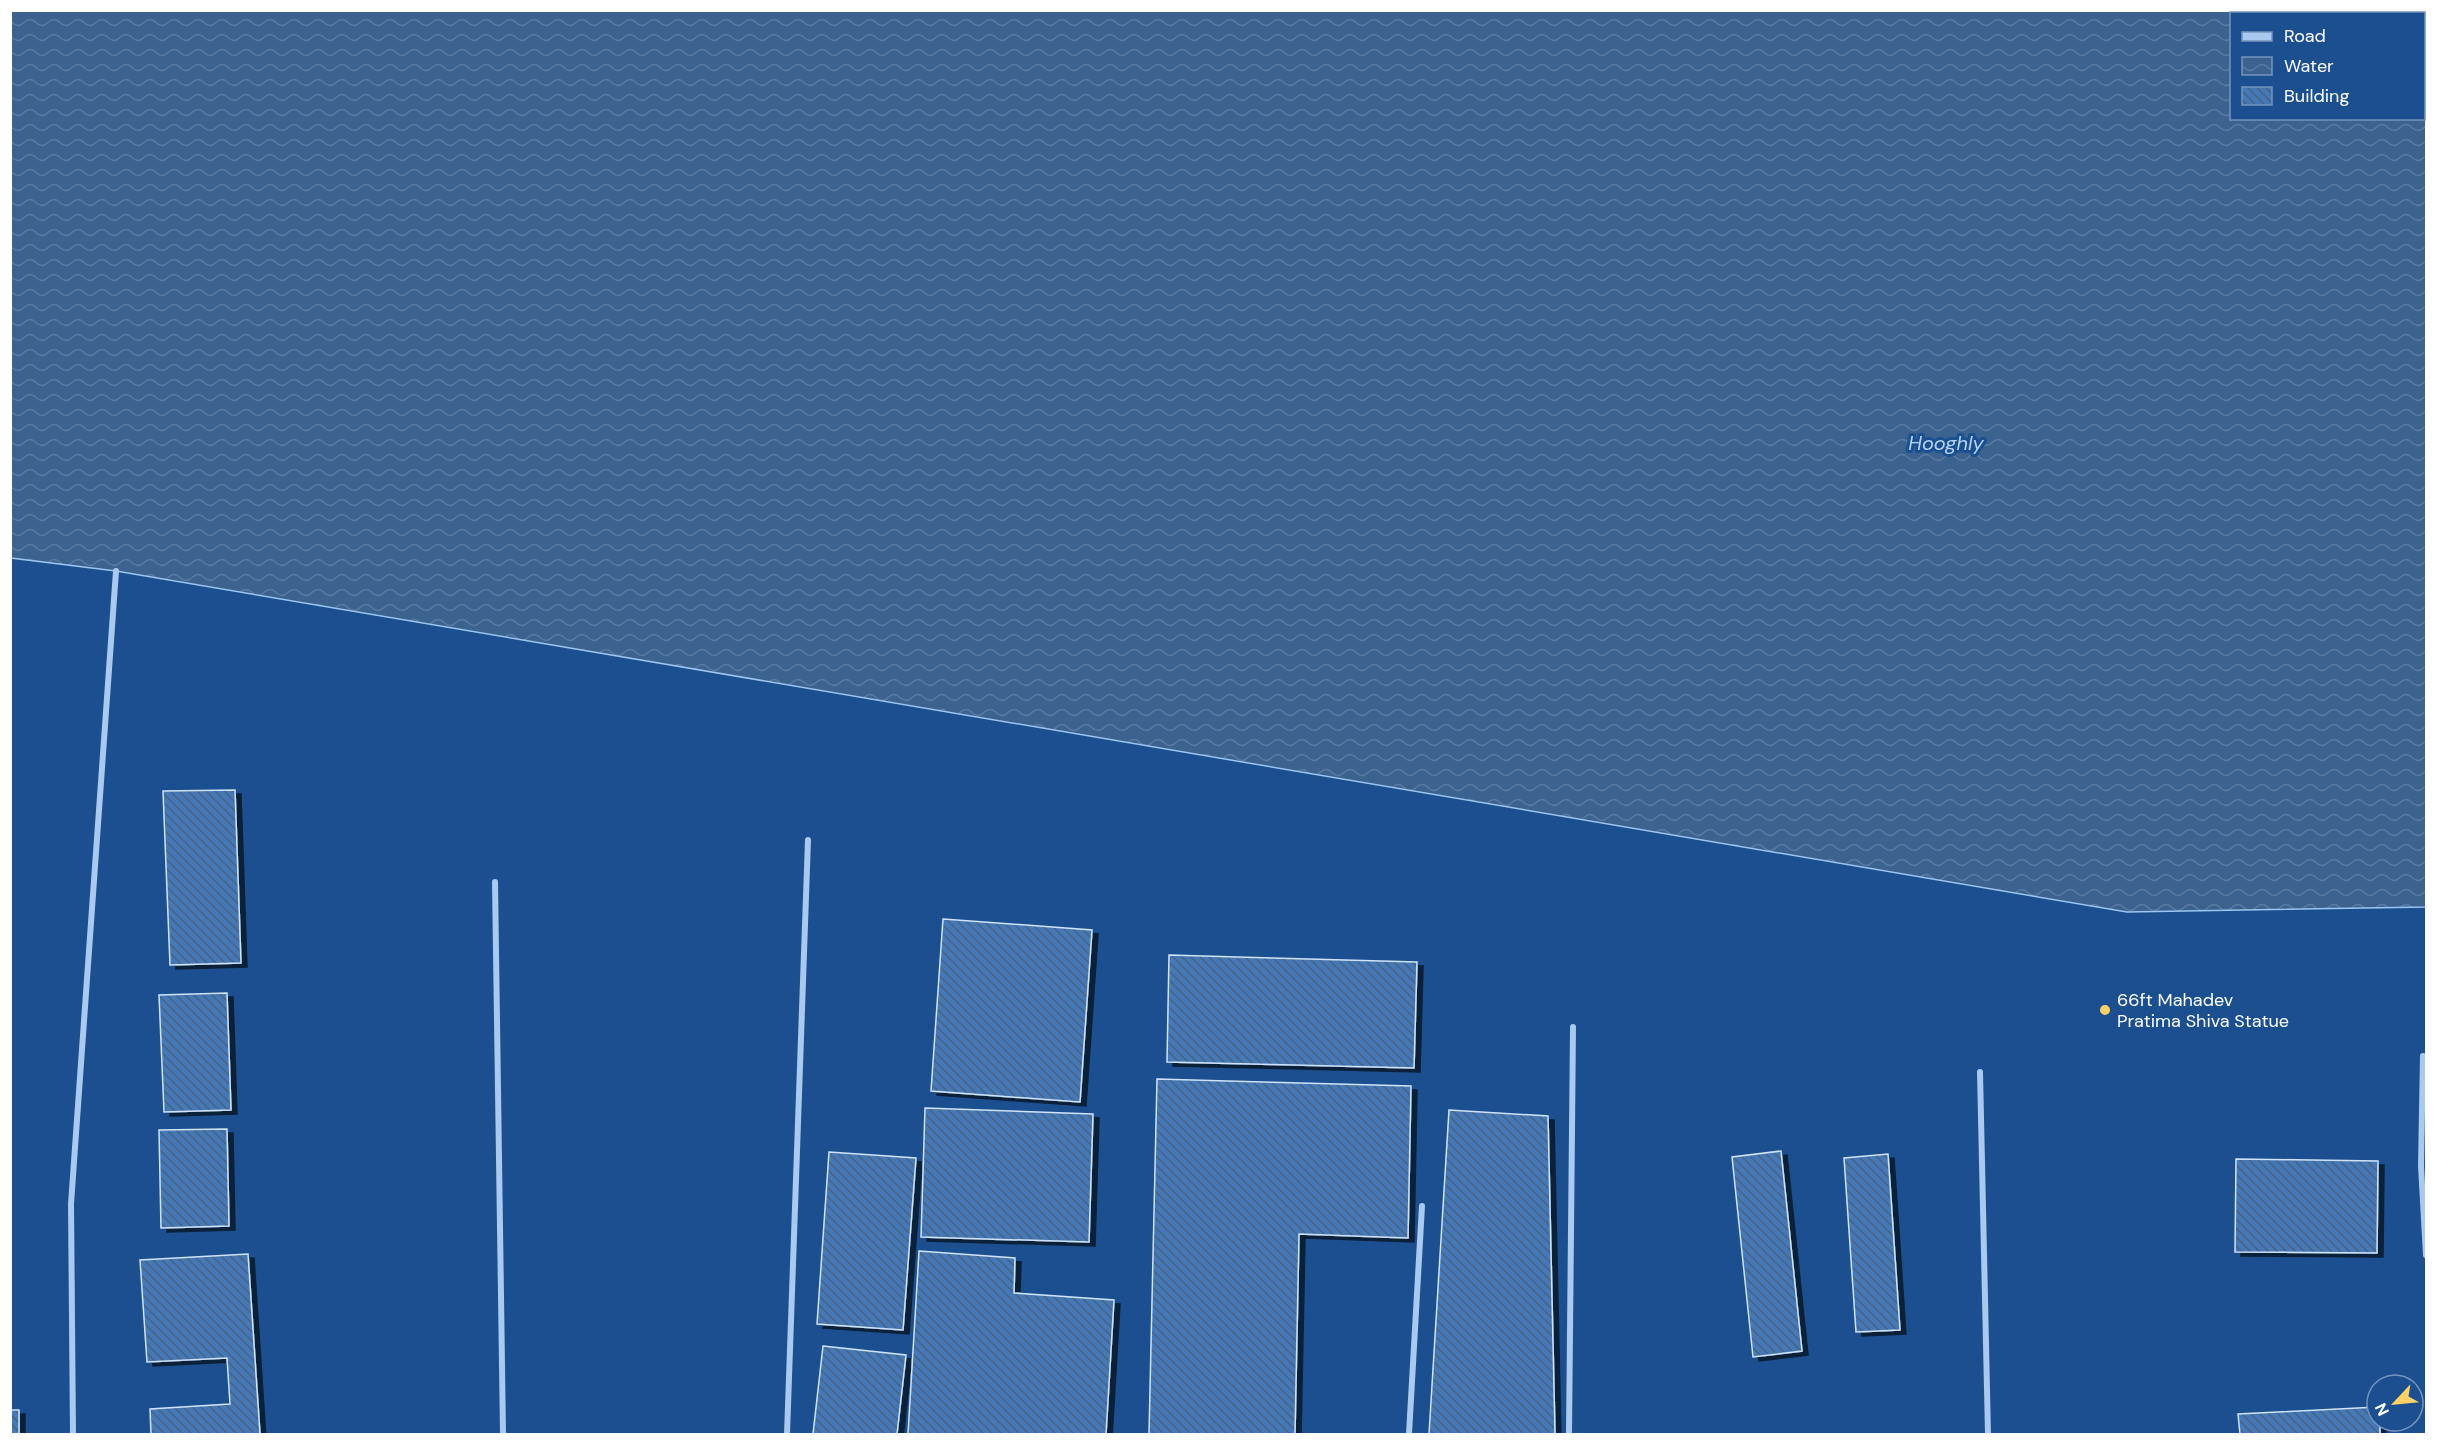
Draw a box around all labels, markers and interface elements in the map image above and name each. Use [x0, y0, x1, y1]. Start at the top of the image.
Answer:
legend [2230, 12, 2425, 120]
text: Road [2284, 24, 2326, 48]
text: Water [2284, 54, 2334, 78]
text: Building [2284, 84, 2349, 108]
water label: Hooghly [1908, 430, 1985, 456]
place label: 66ft Mahadev Pratima Shiva Statue [2117, 988, 2289, 1033]
marker: 66ft Mahadev Pratima Shiva Statue [2098, 1003, 2112, 1017]
north arrow [2365, 1373, 2425, 1433]
text: N [2370, 1400, 2394, 1419]

